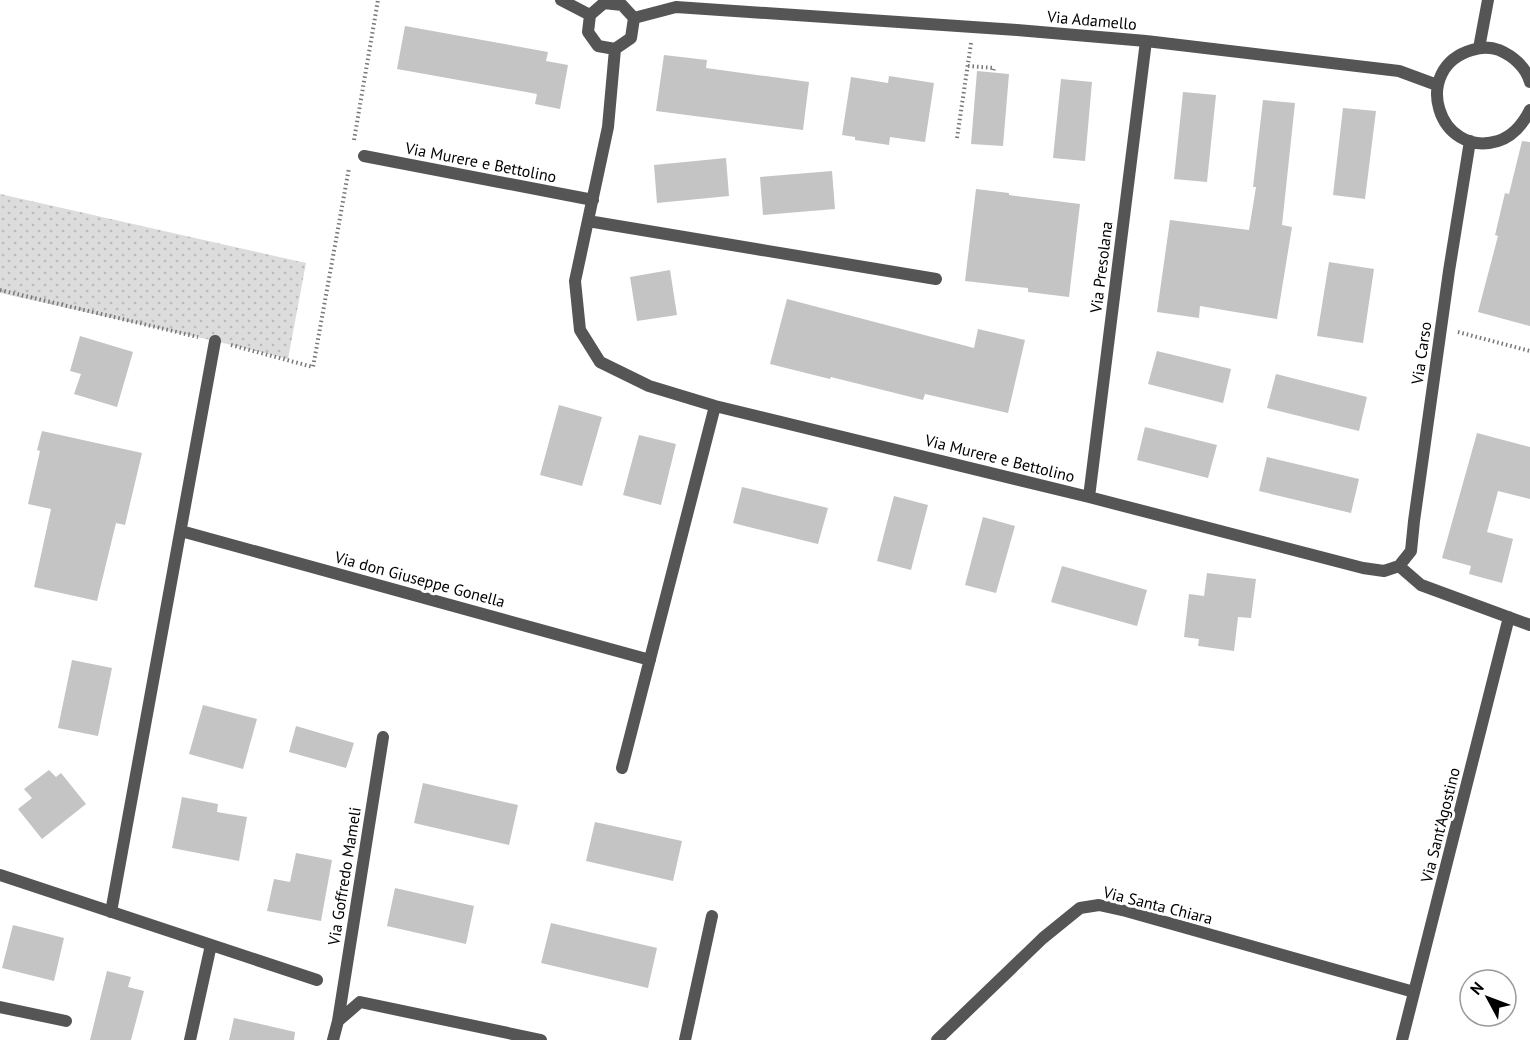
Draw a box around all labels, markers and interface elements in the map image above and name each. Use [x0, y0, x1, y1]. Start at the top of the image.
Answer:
street label: Via Adamello [1045, 6, 1138, 34]
street label: Via Murere e Bettolino [403, 137, 558, 186]
street label: Via Presolana [1085, 220, 1117, 315]
street label: Via Carso [1407, 320, 1435, 387]
street label: Via Murere e Bettolino [922, 429, 1077, 486]
street label: Via don Giuseppe Gonella [332, 546, 507, 611]
street label: Via Sant'Agostino [1416, 765, 1464, 886]
street label: Via Goffredo Mameli [323, 805, 365, 948]
street label: Via Santa Chiara [1100, 882, 1215, 928]
north arrow [1458, 968, 1518, 1028]
text: N [1466, 978, 1488, 999]

